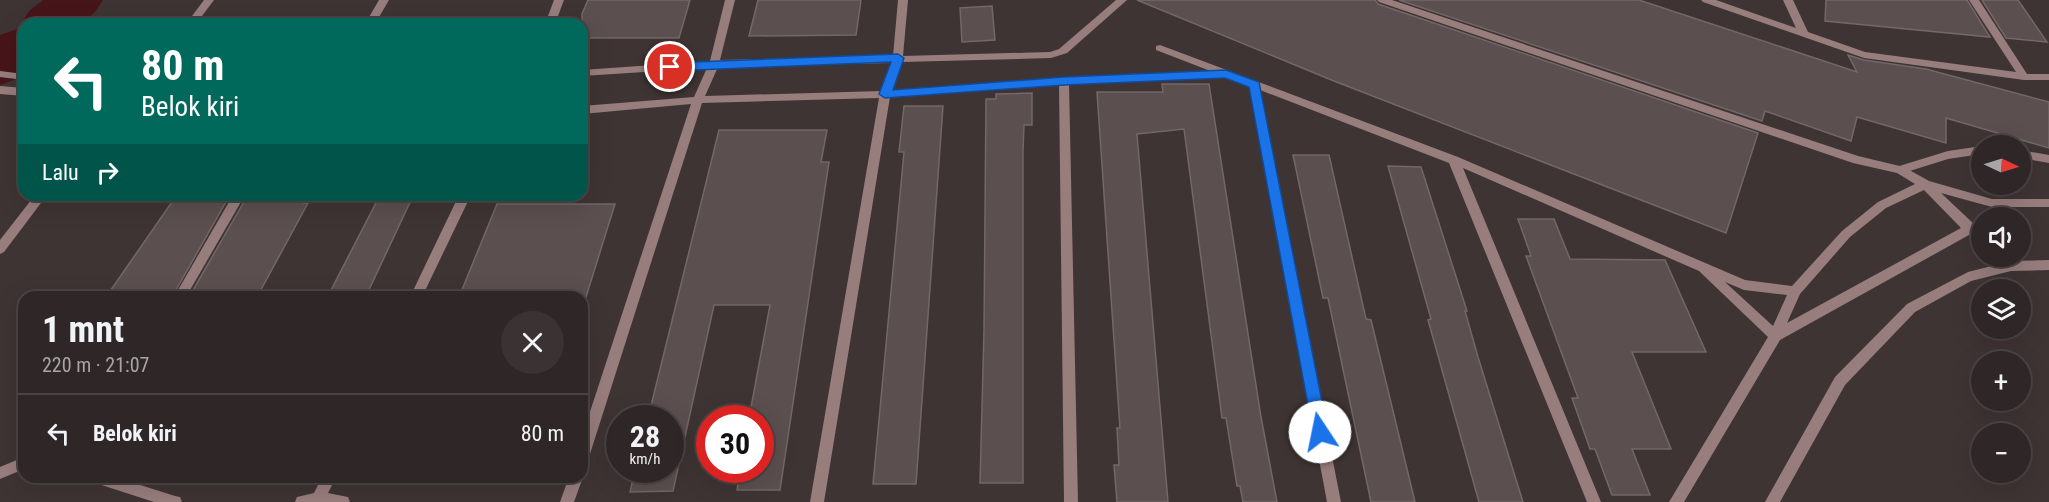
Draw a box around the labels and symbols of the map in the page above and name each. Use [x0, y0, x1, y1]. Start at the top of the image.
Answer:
pin [644, 41, 695, 92]
north arrow [1971, 135, 2031, 195]
position arrow [1288, 400, 1352, 464]
speed limit sign: 30 [696, 405, 774, 483]

